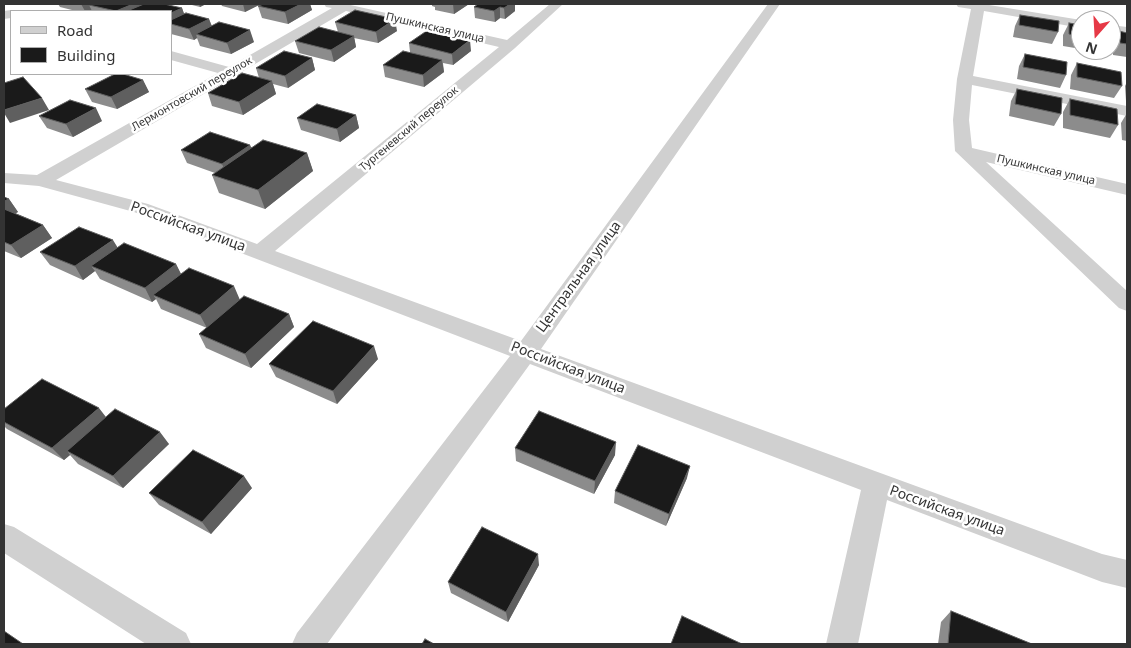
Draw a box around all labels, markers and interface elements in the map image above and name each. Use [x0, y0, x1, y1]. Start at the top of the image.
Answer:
legend [10, 10, 172, 75]
street label: Пушкинская улица [385, 10, 485, 46]
north arrow [1071, 10, 1121, 60]
text: Road [57, 20, 93, 40]
text: N [1083, 38, 1100, 60]
text: Building [57, 45, 115, 65]
street label: Лермонтовский переулок [129, 54, 255, 134]
street label: Тургеневский переулок [357, 84, 461, 174]
street label: Пушкинская улица [996, 152, 1096, 188]
street label: Российская улица [128, 198, 248, 256]
street label: Центральная улица [533, 218, 625, 336]
street label: Российская улица [509, 338, 627, 398]
street label: Российская улица [887, 482, 1007, 540]

